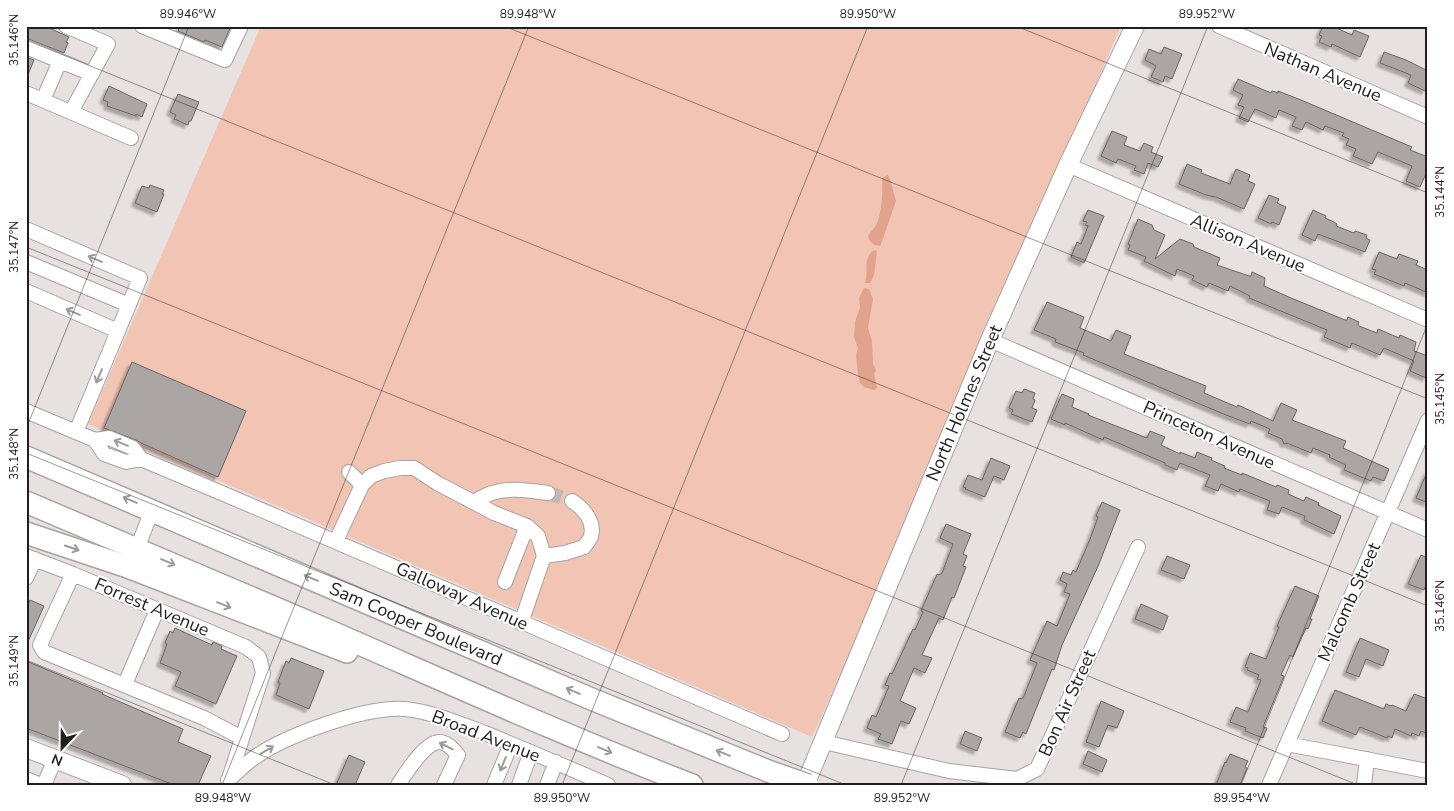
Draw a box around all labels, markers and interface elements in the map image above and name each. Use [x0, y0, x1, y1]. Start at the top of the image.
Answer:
text: 89.946°W [160, 6, 216, 22]
text: 89.948°W [500, 6, 556, 22]
text: 89.950°W [840, 6, 896, 22]
text: 89.952°W [1179, 6, 1235, 22]
text: 35.146°N [6, 14, 22, 66]
street label: Nathan Avenue [1261, 37, 1385, 107]
text: 35.144°N [1432, 166, 1448, 218]
street label: Allison Avenue [1187, 208, 1309, 278]
text: 35.147°N [6, 221, 22, 273]
one-way arrow [88, 253, 103, 263]
one-way arrow [66, 306, 81, 316]
street label: North Holmes Street [920, 320, 1008, 485]
one-way arrow [94, 368, 104, 383]
text: 35.145°N [1432, 373, 1448, 425]
street label: Princeton Avenue [1139, 395, 1279, 475]
text: 35.148°N [6, 428, 22, 480]
one-way arrow [114, 437, 129, 447]
one-way arrow [123, 495, 138, 505]
street label: Malcomb Street [1312, 538, 1386, 665]
one-way arrow [64, 544, 80, 553]
street label: Galloway Avenue [392, 556, 532, 636]
one-way arrow [160, 557, 175, 567]
street label: Forrest Avenue [91, 572, 213, 642]
one-way arrow [304, 573, 319, 583]
street label: Sam Cooper Boulevard [326, 576, 506, 671]
text: 35.146°N [1432, 580, 1448, 632]
one-way arrow [217, 602, 232, 611]
text: 35.149°N [6, 635, 22, 687]
street label: Bon Air Street [1033, 645, 1102, 760]
one-way arrow [566, 686, 581, 696]
street label: Broad Avenue [428, 704, 544, 768]
north arrow [38, 724, 88, 774]
one-way arrow [439, 741, 454, 751]
one-way arrow [259, 745, 273, 755]
one-way arrow [597, 746, 612, 756]
one-way arrow [716, 748, 731, 757]
text: N [49, 749, 66, 770]
one-way arrow [498, 756, 507, 771]
text: 89.948°W [195, 790, 251, 806]
text: 89.950°W [534, 790, 590, 806]
text: 89.952°W [874, 790, 930, 806]
text: 89.954°W [1214, 790, 1270, 806]

